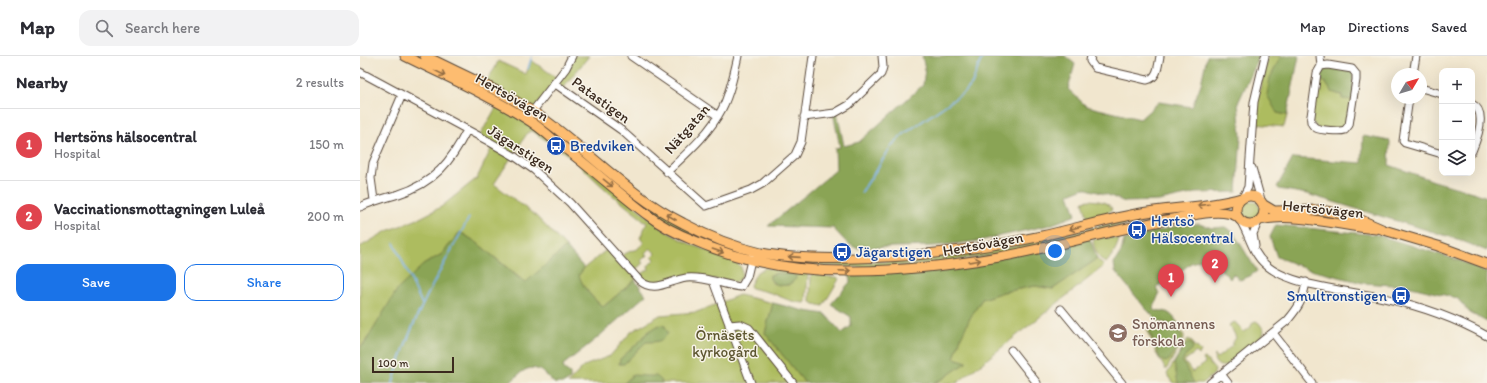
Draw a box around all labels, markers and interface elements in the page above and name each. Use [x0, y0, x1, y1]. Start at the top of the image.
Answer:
search box [79, 10, 359, 46]
text: Map [20, 16, 55, 39]
icon: search [93, 17, 115, 39]
text: Search here [125, 19, 200, 37]
text: Map [1300, 19, 1326, 36]
text: Directions [1348, 19, 1409, 36]
text: Saved [1431, 19, 1467, 36]
north arrow [1391, 68, 1427, 104]
map controls [1439, 68, 1475, 176]
button: + [1439, 68, 1475, 104]
street label: Hertsövägen [472, 69, 552, 125]
one-way arrow [433, 70, 445, 77]
text: Nearby [16, 72, 68, 92]
street label: Patastigen [568, 73, 634, 127]
text: 2 results [296, 75, 344, 90]
street label: Nätgatan [660, 100, 714, 158]
button: − [1439, 104, 1475, 140]
street label: Jägarstigen [484, 121, 558, 177]
text: Hertsöns hälsocentral [54, 128, 197, 146]
bus stop icon: Bredviken [545, 135, 567, 157]
text: 1 [26, 137, 32, 152]
text: 150 m [309, 137, 344, 152]
place label: Bredviken [570, 137, 635, 155]
button: layers [1439, 140, 1475, 176]
text: Hospital [54, 146, 101, 161]
one-way arrow [602, 178, 613, 187]
street label: Hertsövägen [1282, 196, 1365, 222]
text: Vaccinationsmottagningen Luleå [54, 200, 265, 218]
one-way arrow [1197, 201, 1210, 209]
text: 2 [26, 209, 32, 224]
text: 200 m [307, 209, 344, 224]
one-way arrow [665, 212, 677, 220]
place label: Hertsö Hälsocentral [1151, 212, 1235, 247]
text: Hospital [54, 218, 101, 233]
bus stop icon: Hertsö Hälsocentral [1126, 219, 1148, 241]
one-way arrow [1069, 225, 1082, 232]
street label: Hertsövägen [941, 228, 1025, 260]
bus stop icon: Jägarstigen [831, 241, 853, 263]
your location [1045, 241, 1065, 261]
place label: Jägarstigen [856, 243, 932, 261]
one-way arrow [711, 247, 723, 255]
pin: 2 [1202, 250, 1228, 283]
one-way arrow [788, 254, 801, 261]
one-way arrow [968, 257, 981, 265]
button: Save [16, 264, 176, 301]
button: Share [184, 264, 344, 301]
pin: 1 [1158, 264, 1184, 297]
one-way arrow [838, 267, 851, 275]
bus stop icon: Smultronstigen [1390, 285, 1412, 307]
place label: Smultronstigen [1287, 287, 1387, 305]
place label: Snömannens förskola [1132, 315, 1216, 350]
school or university icon: Snömannens förskola [1107, 322, 1129, 344]
park label: Örnäsets kyrkogård [692, 326, 759, 361]
scale bar [372, 355, 454, 374]
text: 100 m [378, 357, 408, 370]

